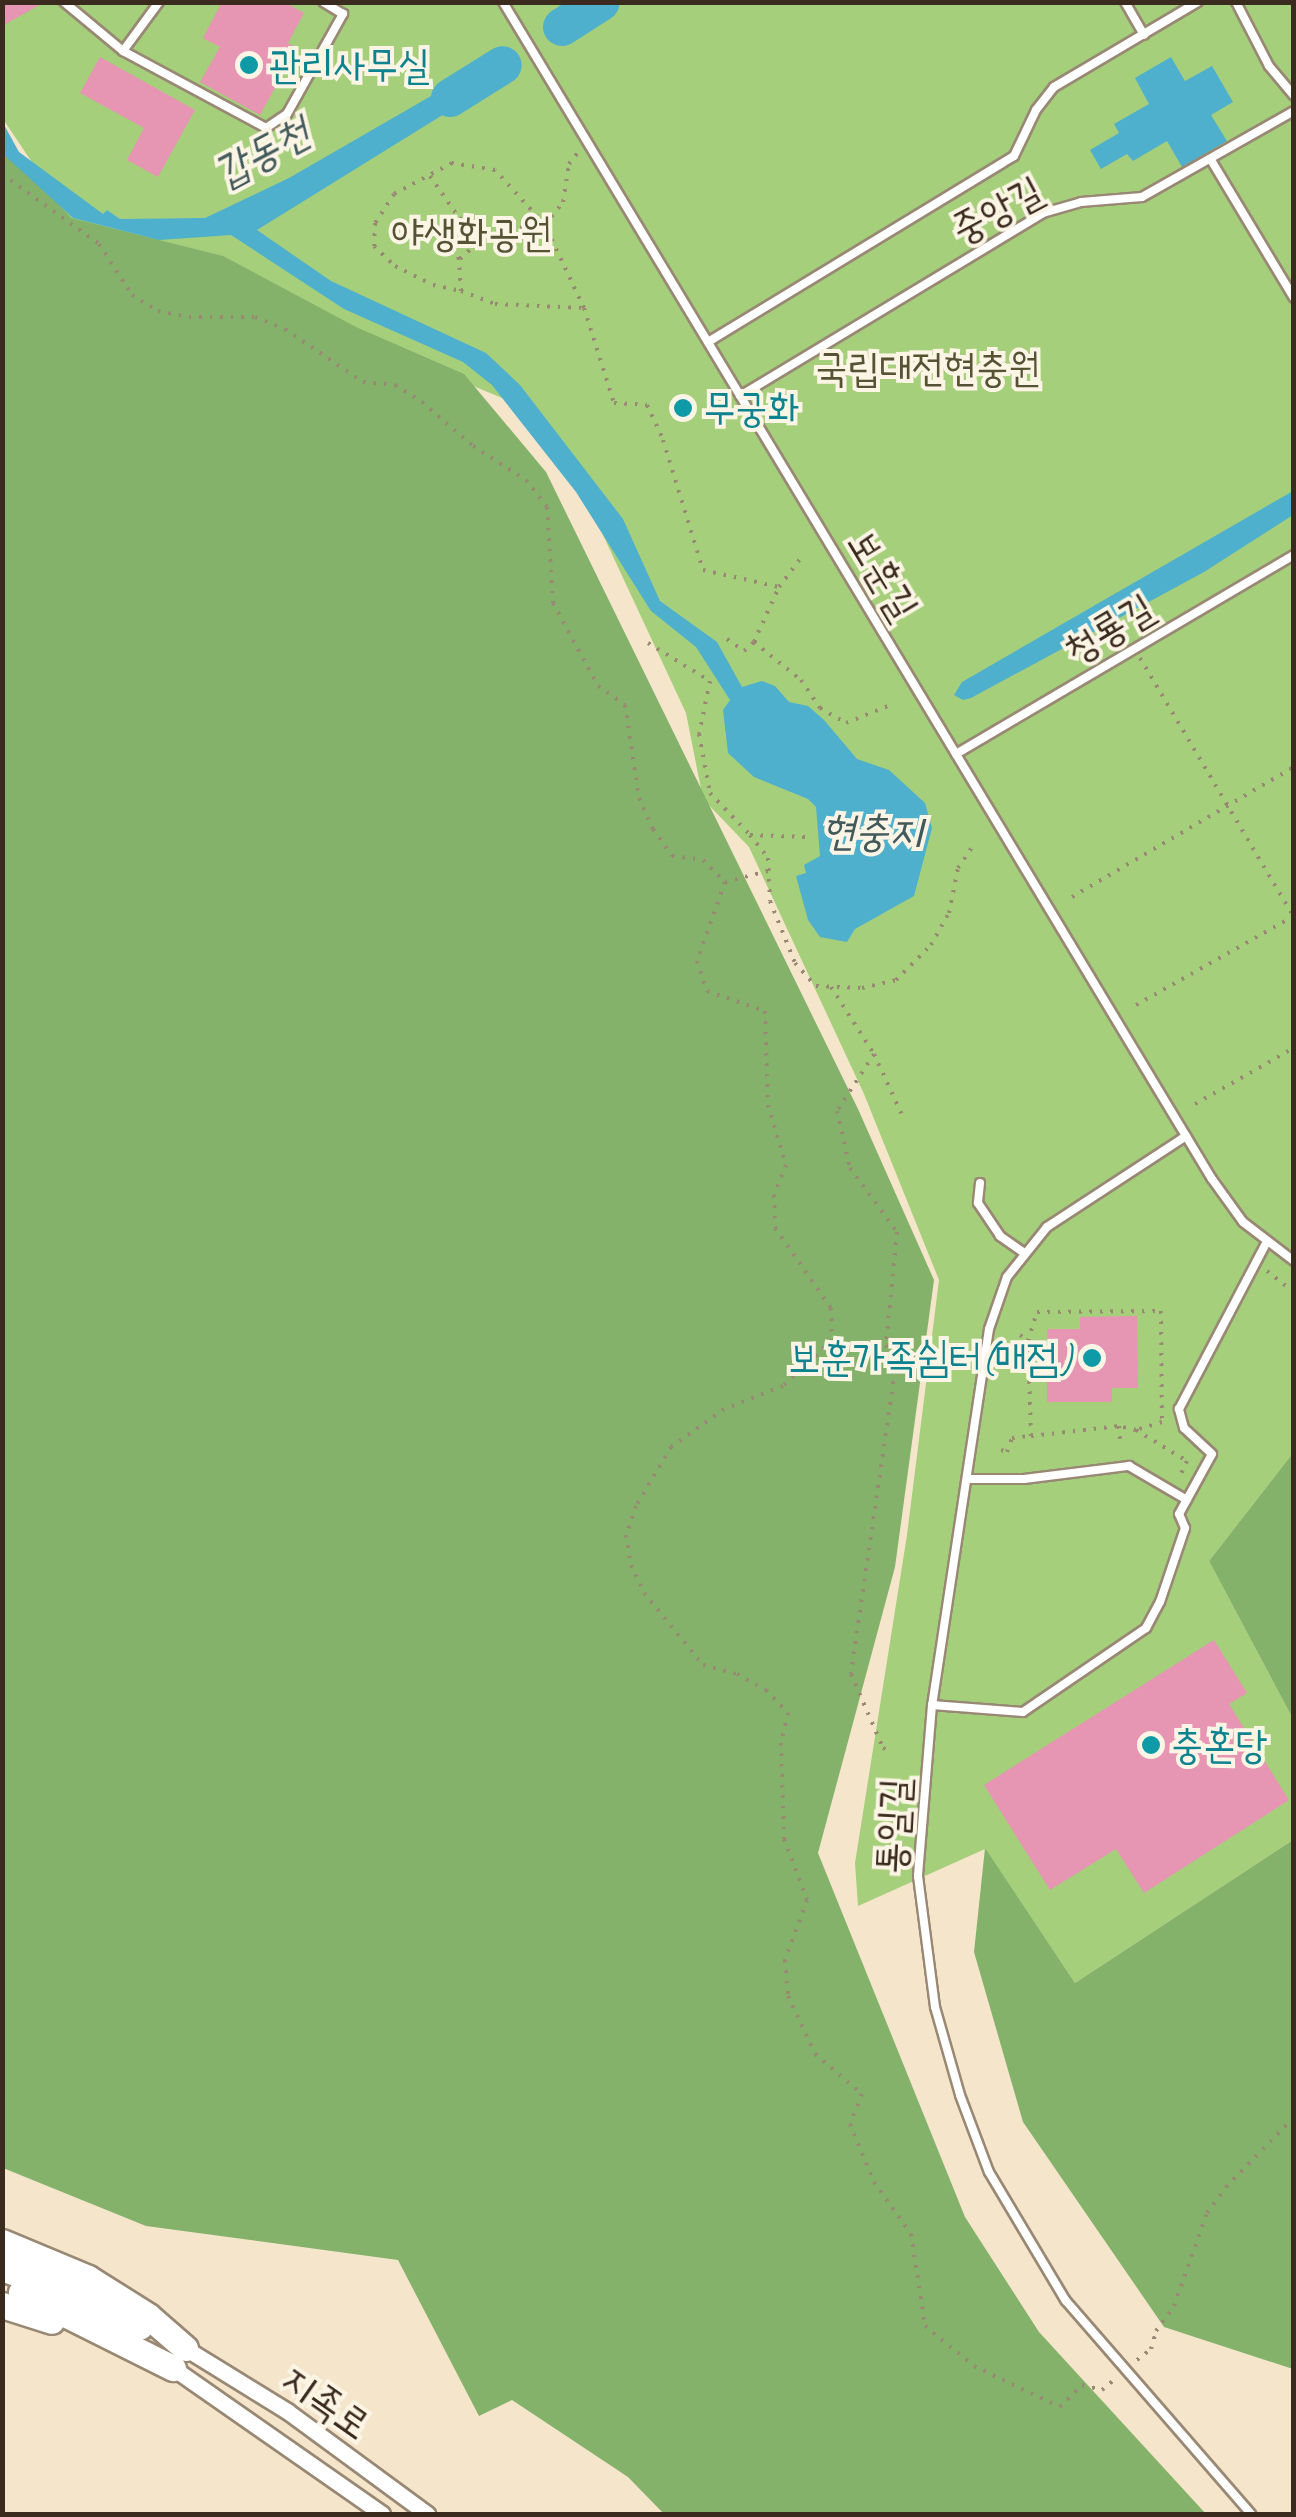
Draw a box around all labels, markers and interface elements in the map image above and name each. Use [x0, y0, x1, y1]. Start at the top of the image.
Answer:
place label: 관리사무실 [269, 41, 430, 89]
marker: 관리사무실 [238, 54, 260, 76]
water label: 갑동천 [205, 107, 319, 199]
street label: 중앙길 [943, 166, 1051, 254]
park label: 야생화공원 [392, 209, 552, 257]
park label: 국립대전현충원 [815, 344, 1041, 392]
place label: 무궁화 [703, 384, 800, 432]
marker: 무궁화 [672, 397, 694, 419]
street label: 보훈길 [838, 521, 928, 629]
street label: 청룡길 [1055, 584, 1163, 674]
water label: 현충지 [821, 807, 923, 857]
place label: 보훈가족쉼터(매점) [788, 1334, 1072, 1382]
marker: 보훈가족쉼터(매점) [1081, 1347, 1103, 1369]
place label: 충혼당 [1171, 1721, 1268, 1769]
marker: 충혼당 [1140, 1734, 1162, 1756]
street label: 통일길 [867, 1777, 919, 1875]
street label: 지족로 [273, 2355, 379, 2449]

